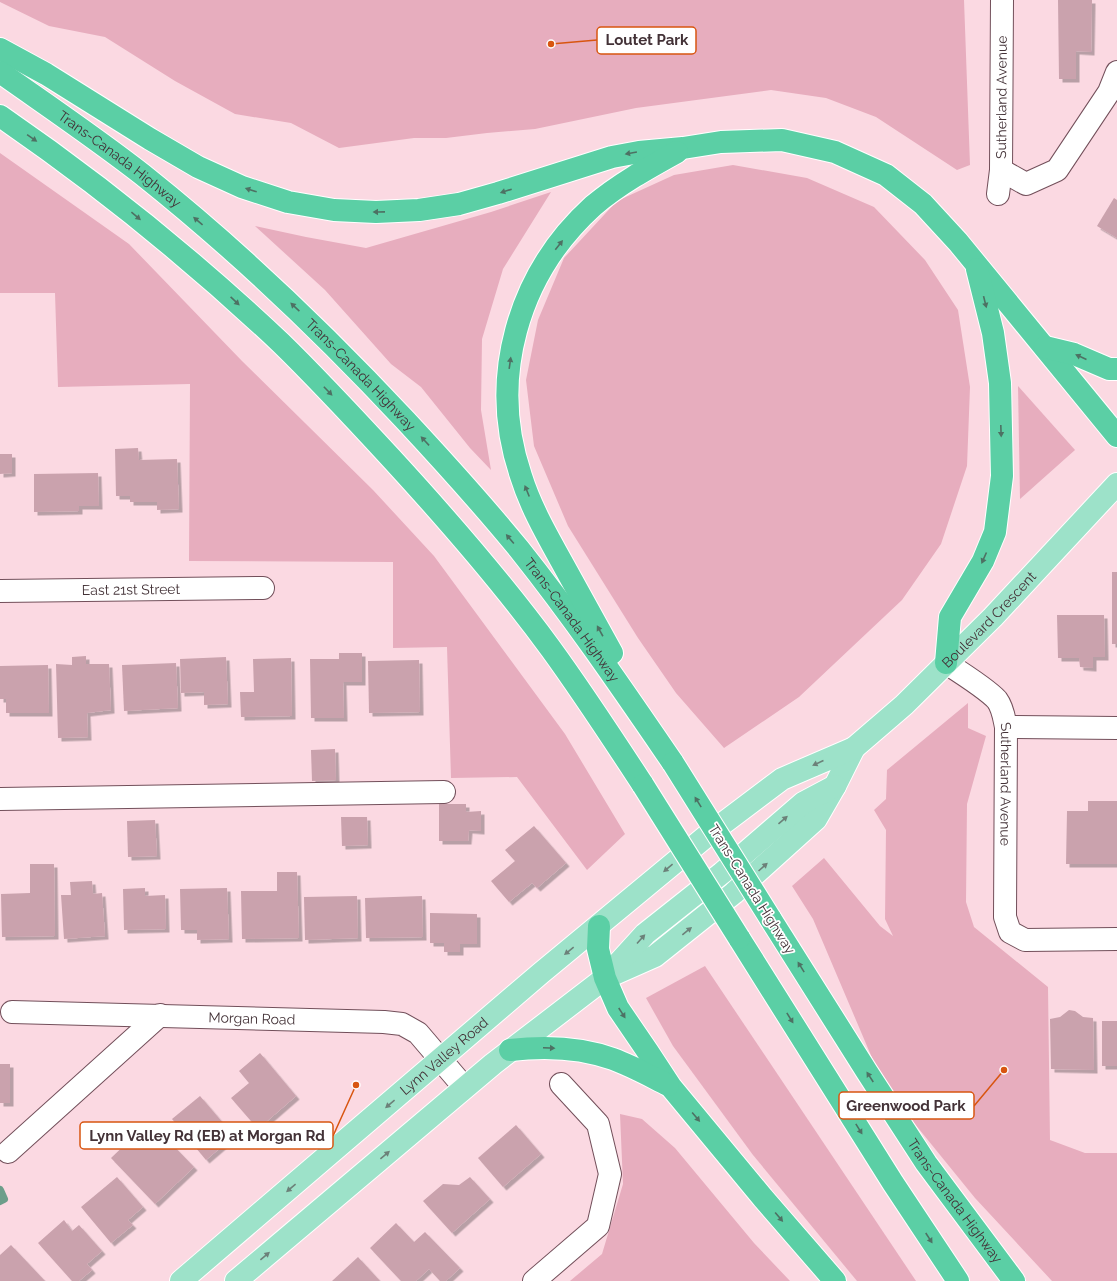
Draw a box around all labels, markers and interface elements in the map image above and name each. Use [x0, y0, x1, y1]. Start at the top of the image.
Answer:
callout: Loutet Park [597, 27, 696, 54]
text: Loutet Park [606, 31, 689, 49]
street label: Sutherland Avenue [993, 35, 1010, 159]
street label: Trans-Canada Highway [55, 107, 185, 211]
one-way arrow [27, 134, 37, 142]
one-way arrow [625, 151, 637, 157]
one-way arrow [245, 187, 257, 193]
one-way arrow [500, 188, 512, 194]
one-way arrow [372, 209, 385, 215]
one-way arrow [130, 212, 141, 221]
one-way arrow [193, 217, 204, 225]
one-way arrow [555, 240, 563, 251]
one-way arrow [230, 296, 239, 305]
one-way arrow [982, 297, 988, 309]
one-way arrow [290, 303, 300, 312]
street label: Trans-Canada Highway [303, 315, 419, 434]
one-way arrow [1076, 354, 1087, 360]
one-way arrow [507, 357, 513, 370]
one-way arrow [323, 386, 333, 396]
one-way arrow [998, 425, 1005, 437]
one-way arrow [420, 436, 429, 446]
one-way arrow [523, 484, 529, 496]
one-way arrow [506, 534, 515, 544]
one-way arrow [981, 552, 987, 563]
street label: Trans-Canada Highway [521, 555, 623, 685]
street label: Boulevard Crescent [939, 568, 1039, 671]
street label: East 21st Street [82, 581, 181, 598]
one-way arrow [597, 625, 603, 637]
street label: Sutherland Avenue [997, 721, 1015, 846]
one-way arrow [813, 760, 824, 766]
one-way arrow [694, 796, 701, 808]
one-way arrow [778, 816, 788, 825]
street label: Trans-Canada Highway [706, 821, 799, 957]
one-way arrow [758, 862, 768, 871]
one-way arrow [663, 864, 673, 873]
one-way arrow [681, 926, 692, 935]
one-way arrow [636, 934, 645, 944]
one-way arrow [563, 947, 574, 955]
one-way arrow [797, 962, 805, 972]
one-way arrow [618, 1008, 626, 1019]
street label: Morgan Road [208, 1009, 296, 1028]
one-way arrow [786, 1012, 793, 1024]
street label: Lynn Valley Road [397, 1014, 491, 1098]
one-way arrow [543, 1045, 555, 1052]
one-way arrow [867, 1072, 874, 1083]
callout: Greenwood Park [839, 1092, 974, 1119]
text: Greenwood Park [846, 1097, 966, 1115]
one-way arrow [385, 1099, 395, 1108]
one-way arrow [691, 1111, 700, 1122]
callout: Lynn Valley Rd (EB) at Morgan Rd [80, 1122, 333, 1149]
one-way arrow [855, 1123, 862, 1135]
text: Lynn Valley Rd (EB) at Morgan Rd [89, 1127, 325, 1145]
street label: Trans-Canada Highway [904, 1136, 1006, 1266]
one-way arrow [379, 1150, 390, 1159]
one-way arrow [286, 1183, 296, 1192]
one-way arrow [775, 1211, 784, 1222]
one-way arrow [925, 1233, 933, 1243]
one-way arrow [260, 1251, 271, 1260]

